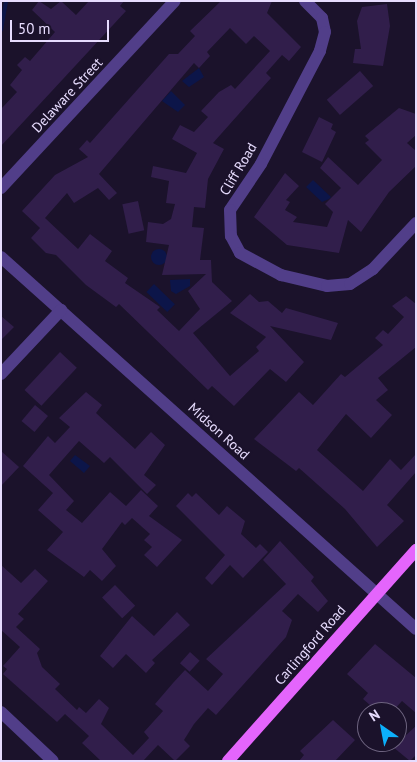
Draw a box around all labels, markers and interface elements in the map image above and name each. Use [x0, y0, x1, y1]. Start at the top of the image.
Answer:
scale bar [12, 10, 111, 42]
text: 50 m [18, 19, 51, 38]
street label: Delaware Street [28, 54, 106, 136]
street label: Cliff Road [216, 140, 260, 198]
street label: Midson Road [185, 399, 253, 463]
street label: Carlingford Road [271, 602, 349, 688]
north arrow [357, 702, 407, 752]
text: N [366, 705, 383, 725]

